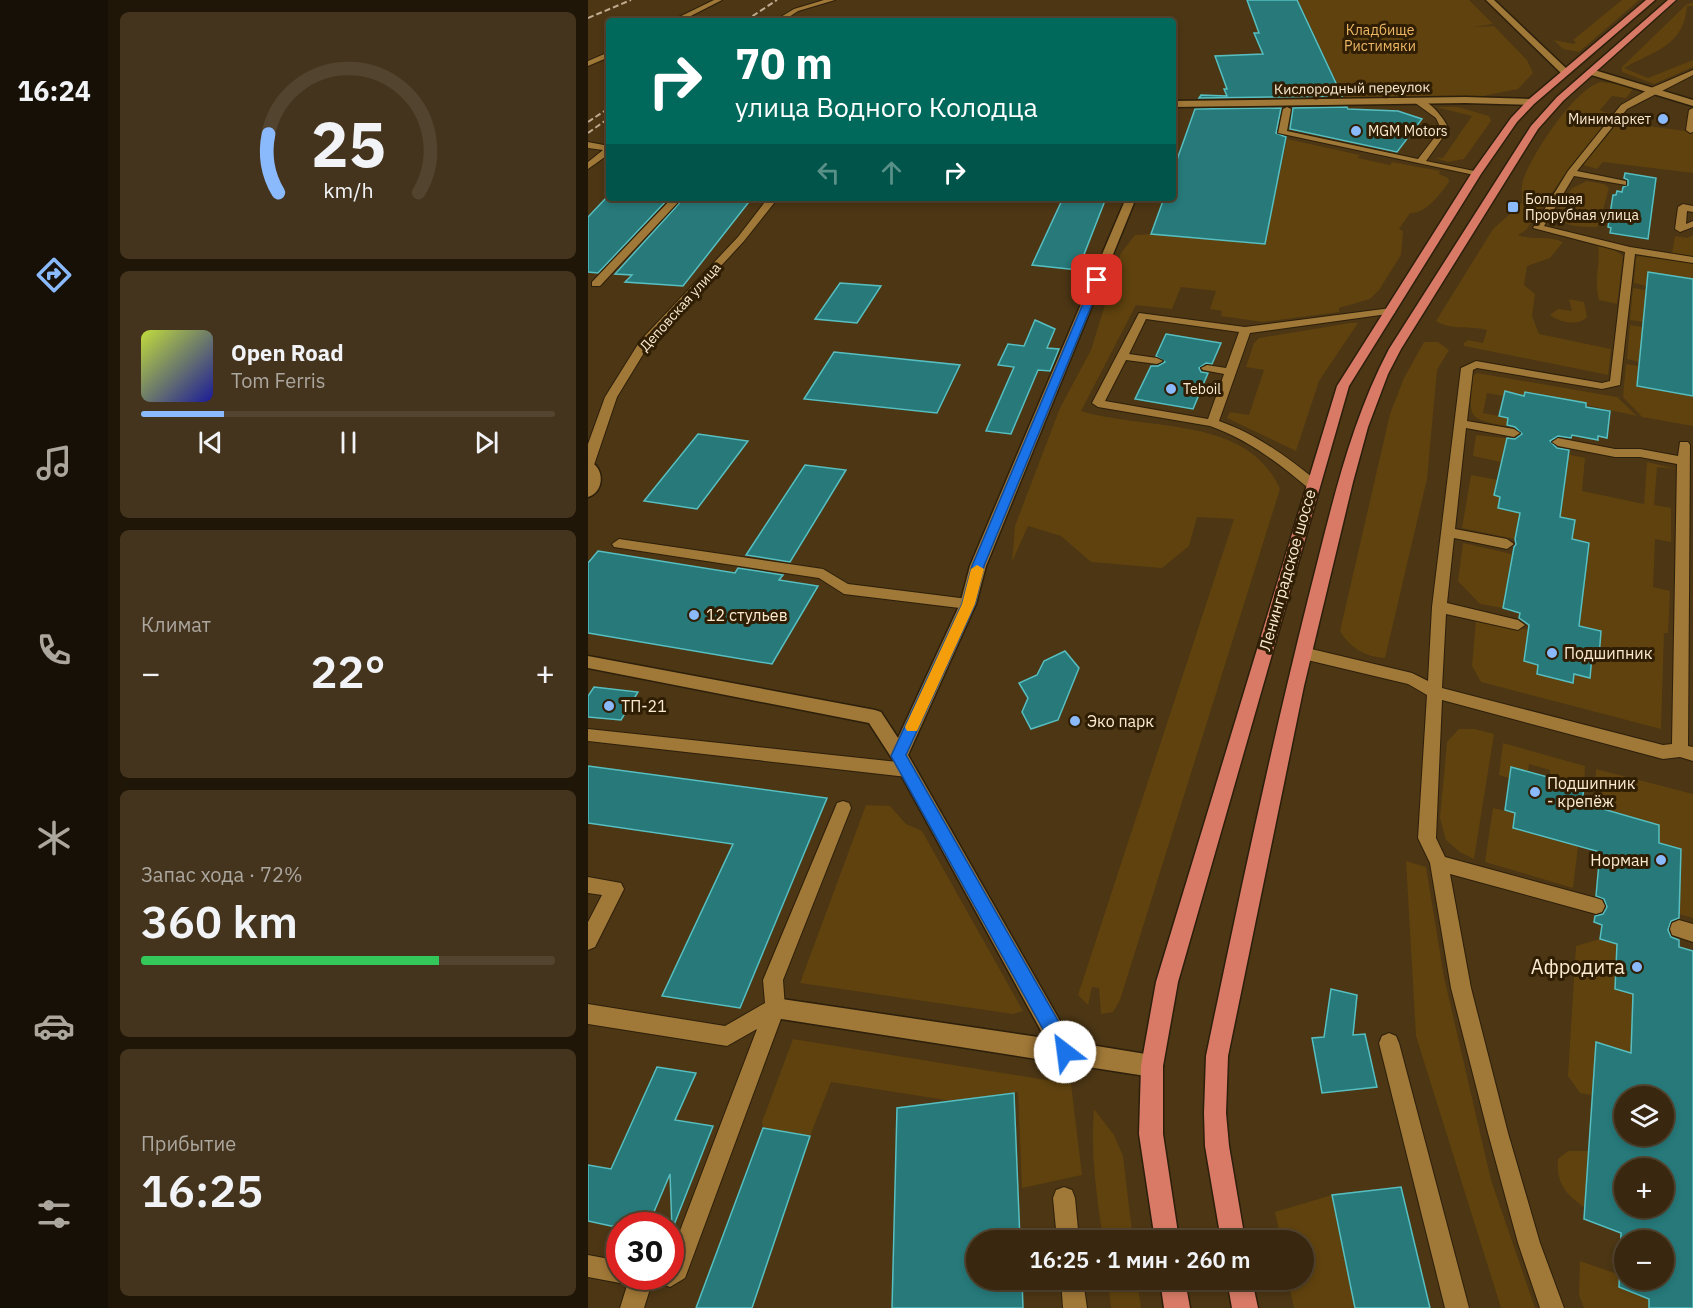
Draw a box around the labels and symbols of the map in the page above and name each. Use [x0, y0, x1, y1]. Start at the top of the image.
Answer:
park label: Кладбище Ристимяки [1344, 21, 1416, 55]
street label: Кислородный переулок [1274, 78, 1430, 98]
place label: Минимаркет [1568, 110, 1651, 128]
marker: Минимаркет [1656, 112, 1670, 126]
place label: MGM Motors [1368, 122, 1448, 140]
marker: MGM Motors [1349, 124, 1363, 138]
place label: Большая Прорубная улица [1525, 190, 1639, 224]
marker: Большая Прорубная улица [1506, 200, 1520, 214]
pin [1071, 254, 1122, 305]
street label: Деповская улица [635, 259, 725, 355]
place label: Teboil [1183, 380, 1221, 398]
marker: Teboil [1164, 382, 1178, 396]
street label: Ленинградское шоссе [1254, 487, 1320, 653]
place label: 12 стульев [706, 605, 788, 625]
marker: 12 стульев [687, 608, 701, 622]
place label: Подшипник [1564, 643, 1653, 663]
marker: Подшипник [1545, 646, 1559, 660]
place label: ТП-21 [621, 696, 667, 716]
marker: ТП-21 [602, 699, 616, 713]
place label: Эко парк [1087, 711, 1154, 731]
marker: Эко парк [1068, 714, 1082, 728]
place label: Подшипник - крепёж [1547, 773, 1636, 811]
marker: Подшипник - крепёж [1528, 785, 1542, 799]
place label: Норман [1590, 850, 1649, 870]
marker: Норман [1654, 853, 1668, 867]
place label: Афродита [1531, 953, 1625, 980]
marker: Афродита [1630, 960, 1644, 974]
position arrow [1033, 1020, 1097, 1084]
speed limit sign: 30 [606, 1212, 684, 1290]

